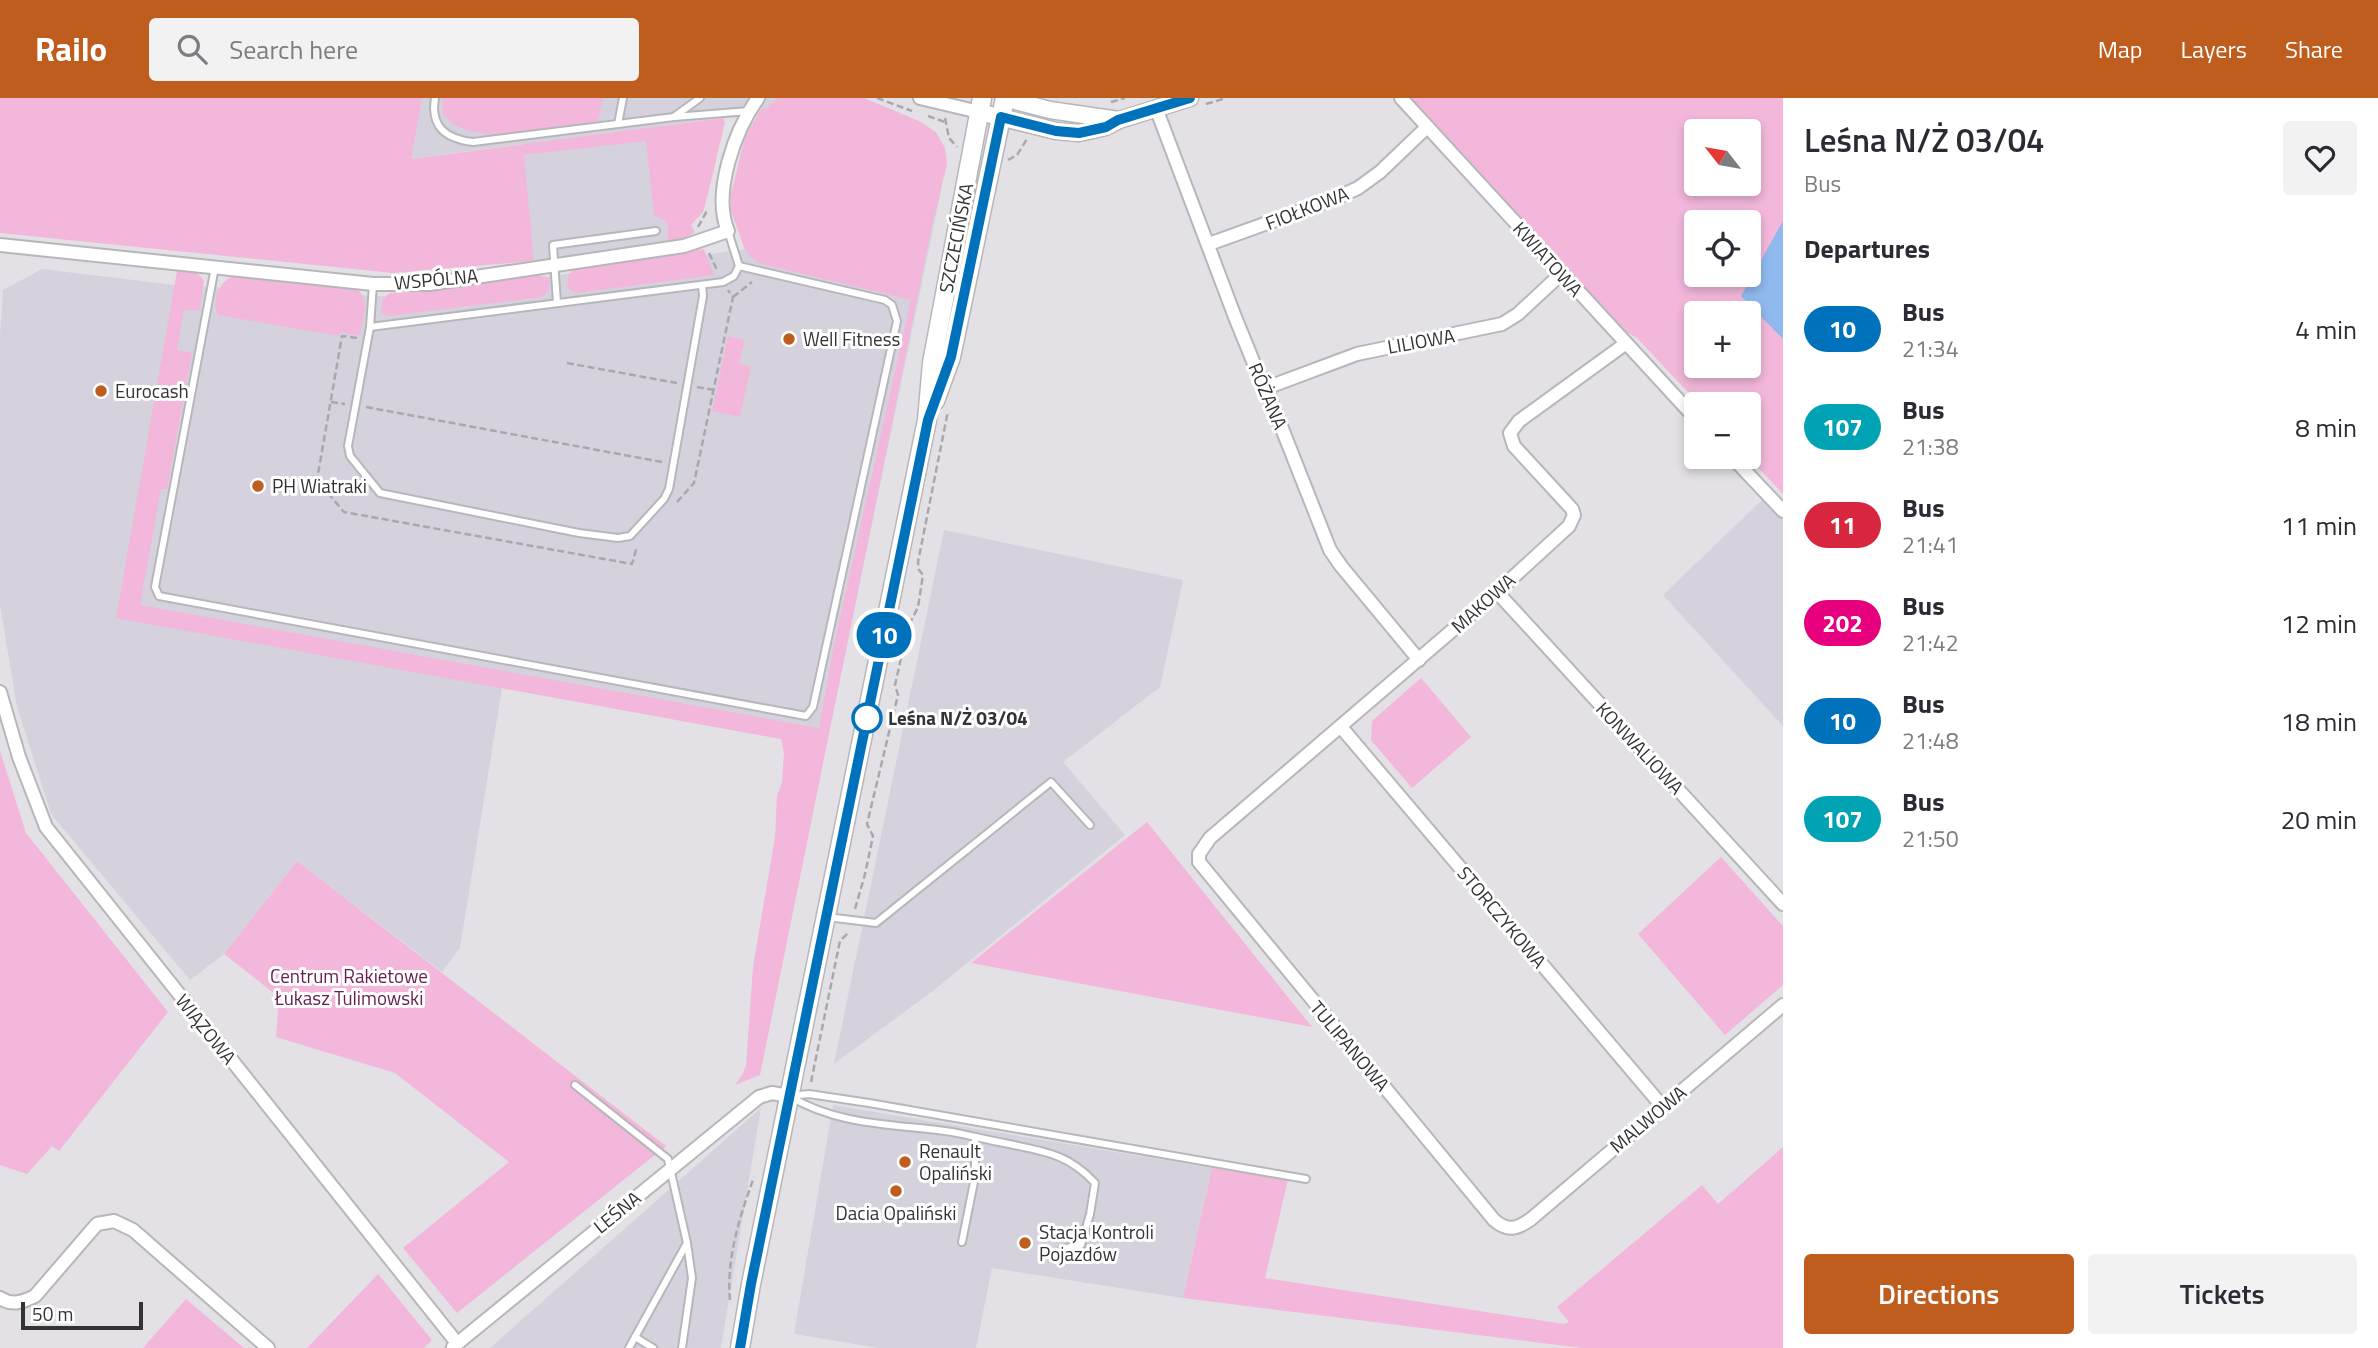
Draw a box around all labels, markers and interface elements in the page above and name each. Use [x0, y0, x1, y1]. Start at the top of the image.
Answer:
search box [149, 18, 639, 81]
text: Railo [35, 24, 107, 74]
icon: search [173, 30, 211, 68]
text: Search here [229, 30, 358, 69]
text: Map [2098, 31, 2143, 67]
text: Layers [2181, 31, 2247, 67]
text: Share [2285, 31, 2343, 67]
text: Leśna N/Ż 03/04 [1804, 115, 2045, 165]
north arrow [1684, 119, 1760, 196]
map controls [1684, 119, 1761, 469]
button: heart [2283, 121, 2357, 195]
text: Bus [1804, 166, 1841, 201]
street label: FIOŁKOWA [1261, 178, 1353, 237]
street label: SZCZECIŃSKA [931, 180, 980, 295]
button: locate [1684, 210, 1761, 287]
street label: KWIATOWA [1507, 215, 1590, 303]
text: Departures [1804, 229, 1930, 268]
street label: WSPÓLNA [393, 260, 479, 297]
text: Bus [1902, 292, 1944, 331]
button: + [1684, 301, 1761, 378]
text: 4 min [2295, 310, 2357, 349]
text: 10 [1829, 311, 1856, 347]
street label: LILIOWA [1385, 320, 1457, 361]
place label: Well Fitness [803, 324, 900, 353]
marker: Well Fitness [781, 331, 797, 347]
text: 21:34 [1902, 331, 1959, 366]
street label: RÓŻANA [1241, 358, 1295, 434]
place label: Eurocash [115, 376, 189, 405]
marker: Eurocash [93, 383, 109, 399]
text: Bus [1902, 390, 1944, 429]
button: − [1684, 392, 1761, 469]
text: 8 min [2295, 408, 2357, 447]
text: 107 [1822, 409, 1863, 445]
text: 21:38 [1902, 429, 1959, 464]
place label: PH Wiatraki [272, 471, 367, 500]
marker: PH Wiatraki [250, 478, 266, 494]
text: Bus [1902, 488, 1944, 527]
text: 11 min [2281, 506, 2357, 545]
text: 11 [1829, 507, 1856, 543]
text: 21:41 [1902, 527, 1959, 562]
street label: MAKOWA [1444, 566, 1521, 640]
text: Bus [1902, 586, 1944, 625]
text: 12 min [2281, 604, 2357, 643]
text: 202 [1822, 605, 1863, 641]
line badge: 10 [852, 612, 916, 658]
text: 10 [871, 617, 897, 653]
text: 21:42 [1902, 625, 1959, 660]
text: Bus [1902, 684, 1944, 723]
street label: KONWALIOWA [1590, 695, 1691, 801]
text: 18 min [2281, 702, 2357, 741]
marker: Leśna N/Ż 03/04 [852, 703, 882, 733]
place label: Leśna N/Ż 03/04 [888, 703, 1028, 732]
text: 10 [1829, 703, 1856, 739]
text: 21:48 [1902, 723, 1959, 758]
text: Bus [1902, 782, 1944, 821]
text: 20 min [2281, 800, 2357, 839]
text: 107 [1822, 801, 1863, 837]
text: 21:50 [1902, 821, 1959, 856]
street label: STORCZYKOWA [1451, 859, 1554, 974]
park label: Centrum Rakietowe Łukasz Tulimowski [270, 961, 428, 1012]
street label: WIĄZOWA [169, 987, 244, 1070]
street label: TULIPANOWA [1304, 994, 1397, 1098]
street label: MALWOWA [1603, 1078, 1692, 1159]
place label: Renault Opaliński [919, 1136, 992, 1187]
marker: Renault Opaliński [897, 1154, 913, 1170]
street label: LEŚNA [587, 1183, 647, 1240]
marker: Dacia Opaliński [888, 1183, 904, 1199]
place label: Dacia Opaliński [836, 1198, 956, 1227]
place label: Stacja Kontroli Pojazdów [1039, 1217, 1154, 1268]
marker: Stacja Kontroli Pojazdów [1017, 1235, 1033, 1251]
button: Directions [1804, 1254, 2074, 1334]
button: Tickets [2088, 1254, 2357, 1334]
scale bar [21, 1299, 144, 1331]
text: 50 m [32, 1299, 73, 1328]

